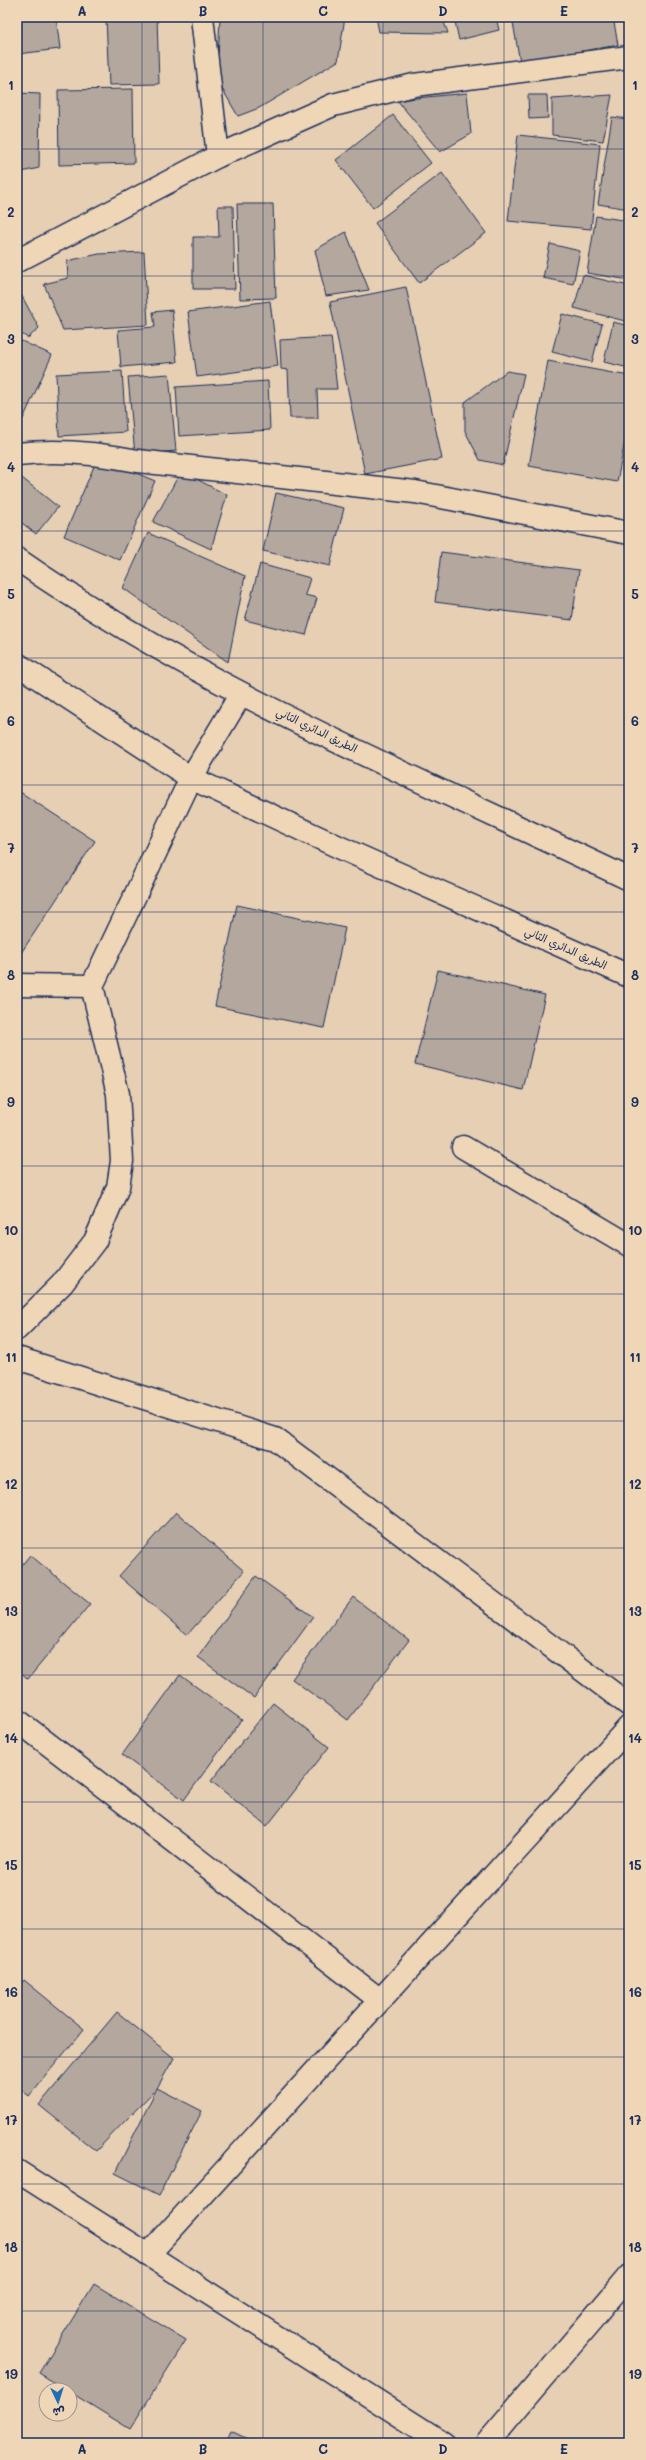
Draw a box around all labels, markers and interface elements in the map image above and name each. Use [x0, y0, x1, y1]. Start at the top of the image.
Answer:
text: A [77, 2, 87, 19]
text: B [199, 2, 208, 19]
text: C [318, 2, 328, 19]
text: D [438, 2, 448, 19]
text: E [560, 2, 568, 19]
text: 1 [8, 76, 14, 93]
text: 1 [632, 76, 638, 93]
text: 2 [7, 203, 15, 220]
text: 2 [631, 203, 639, 220]
text: 3 [7, 330, 15, 347]
text: 3 [631, 330, 639, 347]
text: 4 [7, 458, 15, 475]
text: 4 [631, 458, 639, 475]
text: 5 [7, 585, 15, 602]
text: 5 [631, 585, 639, 602]
street label: الطريق الدائري الثاني [272, 703, 360, 759]
text: 6 [7, 712, 15, 729]
text: 6 [631, 712, 639, 729]
text: 7 [7, 839, 15, 856]
text: 7 [631, 839, 639, 856]
street label: الطريق الدائري الثاني [521, 923, 610, 976]
text: 8 [7, 966, 15, 983]
text: 8 [631, 966, 639, 983]
text: 9 [7, 1093, 15, 1110]
text: 9 [631, 1093, 639, 1110]
text: 10 [4, 1221, 18, 1238]
text: 10 [628, 1221, 642, 1238]
text: 11 [5, 1348, 17, 1365]
text: 11 [629, 1348, 641, 1365]
text: 12 [4, 1475, 18, 1492]
text: 12 [628, 1475, 642, 1492]
text: 13 [4, 1602, 18, 1619]
text: 13 [628, 1602, 642, 1619]
text: 14 [4, 1729, 18, 1746]
text: 14 [628, 1729, 642, 1746]
text: 15 [4, 1856, 18, 1873]
text: 15 [628, 1856, 642, 1873]
text: 16 [4, 1983, 18, 2000]
text: 16 [628, 1983, 642, 2000]
text: 17 [4, 2111, 18, 2128]
text: 17 [628, 2111, 642, 2128]
text: 18 [4, 2238, 18, 2255]
text: 18 [628, 2238, 642, 2255]
text: 19 [4, 2365, 18, 2382]
text: 19 [628, 2365, 642, 2382]
north arrow [38, 2382, 78, 2422]
text: ش [52, 2405, 65, 2420]
text: A [77, 2440, 87, 2457]
text: B [199, 2440, 208, 2457]
text: C [318, 2440, 328, 2457]
text: D [438, 2440, 448, 2457]
text: E [560, 2440, 568, 2457]

